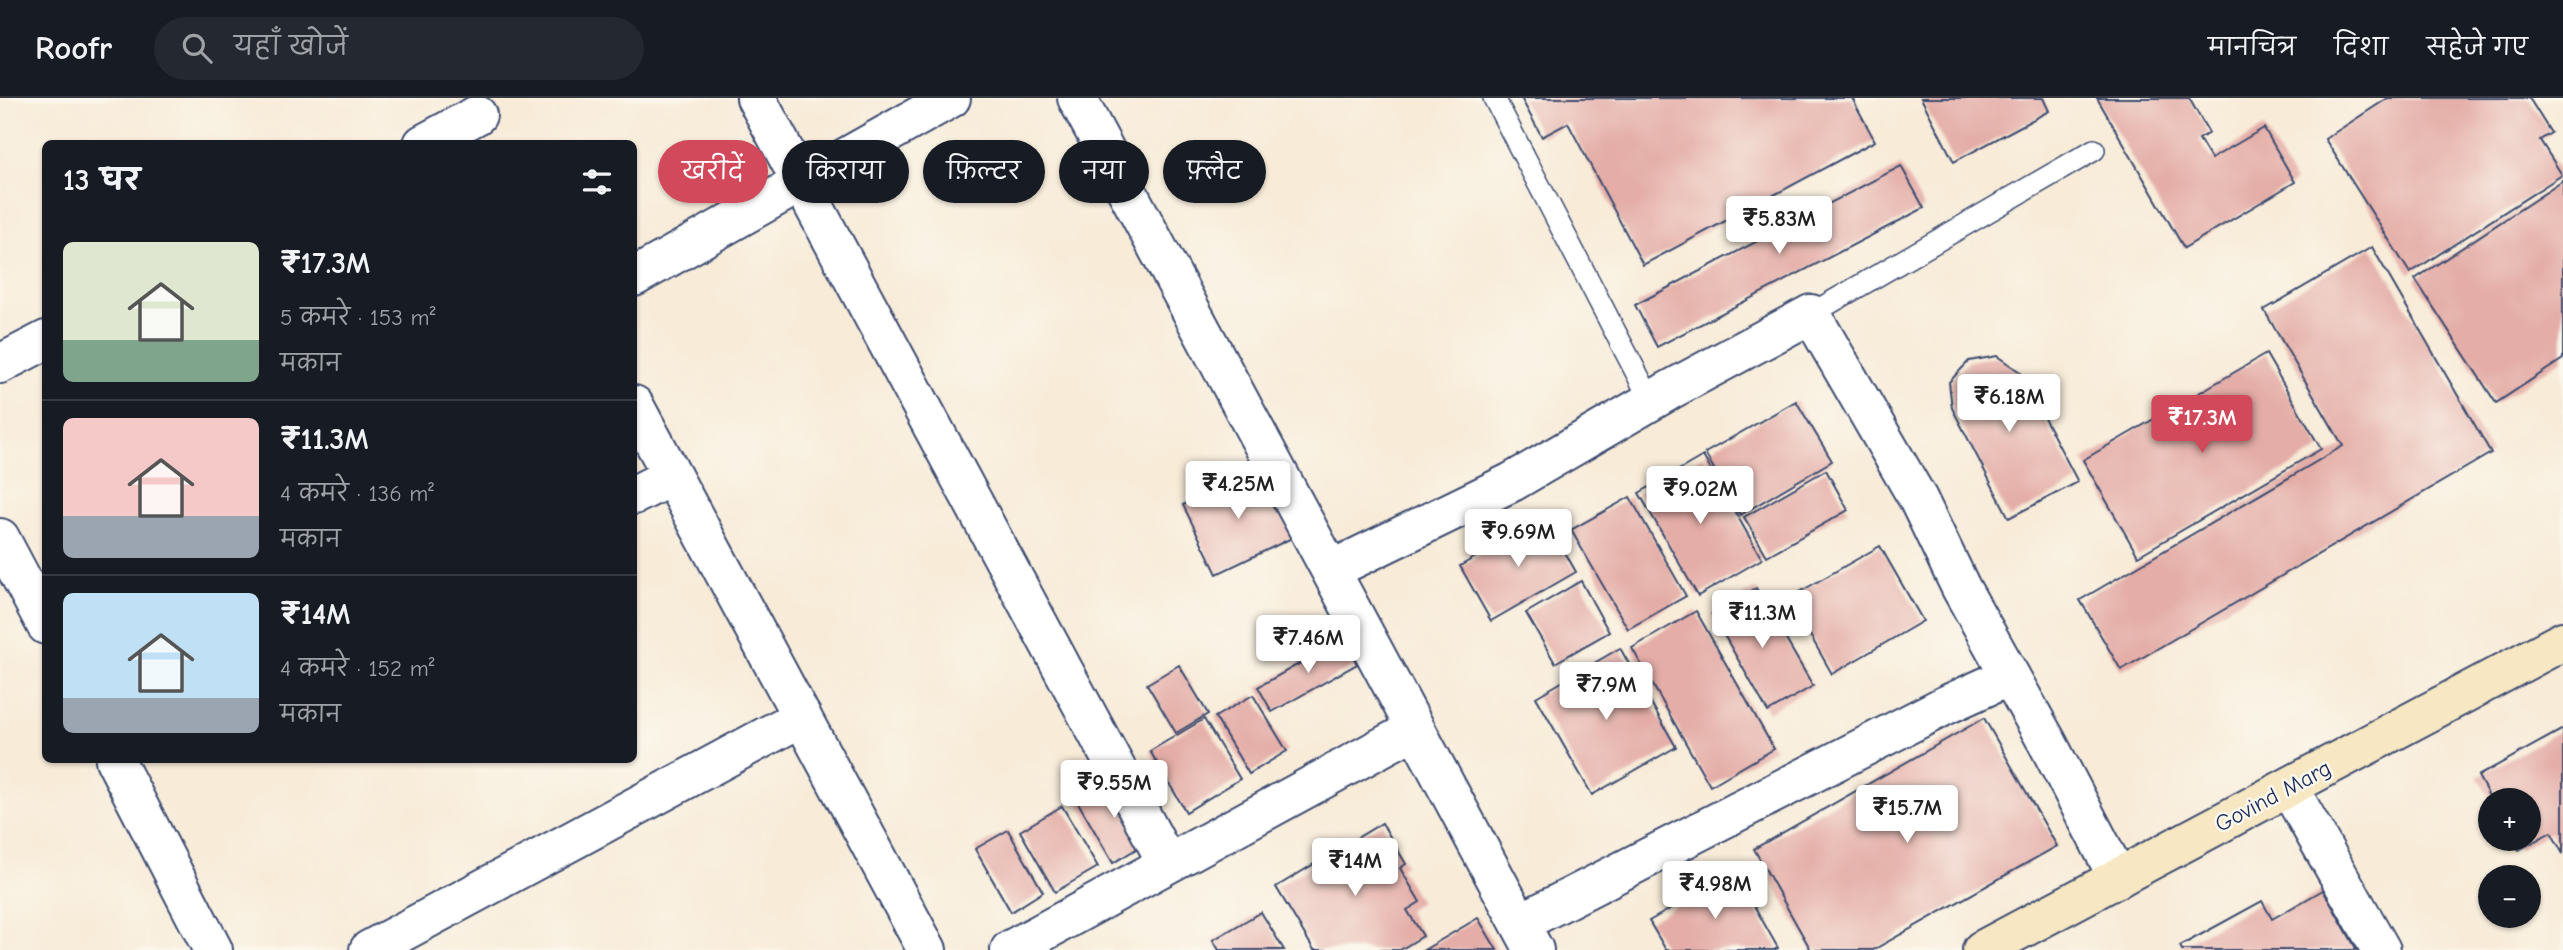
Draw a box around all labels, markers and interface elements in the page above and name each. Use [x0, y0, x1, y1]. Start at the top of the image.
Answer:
search box [154, 17, 644, 80]
text: Roofr [35, 29, 112, 67]
icon: search [178, 29, 216, 67]
text: यहाँ खोजें [234, 32, 348, 62]
text: मानचित्र [2208, 33, 2296, 61]
text: दिशा [2334, 33, 2388, 61]
text: सहेजे गए [2426, 33, 2528, 61]
chip: खरीदें [658, 140, 768, 203]
chip: किराया [782, 140, 909, 203]
chip: फ़िल्टर [923, 140, 1045, 203]
chip: नया [1059, 140, 1149, 203]
chip: फ़्लैट [1163, 140, 1266, 203]
text: 13 घर [63, 163, 140, 198]
icon: filters [578, 163, 616, 201]
pin: ₹5.83M [1722, 197, 1836, 256]
text: ₹5.83M [1742, 205, 1816, 232]
text: ₹17.3M [280, 246, 370, 281]
icon: home [119, 270, 203, 354]
text: 5 कमरे · 153 m² [280, 304, 435, 331]
text: मकान [280, 350, 341, 377]
pin: ₹6.18M [1952, 374, 2066, 434]
text: ₹6.18M [1973, 383, 2045, 410]
pin: ₹17.3M [2145, 396, 2259, 455]
text: ₹17.3M [2167, 404, 2237, 431]
text: ₹11.3M [280, 422, 369, 457]
icon: home [119, 446, 203, 530]
pin: ₹4.25M [1181, 462, 1295, 521]
pin: ₹9.02M [1643, 466, 1757, 526]
text: ₹4.25M [1202, 470, 1274, 497]
text: ₹9.02M [1662, 475, 1738, 502]
text: 4 कमरे · 136 m² [280, 480, 434, 507]
pin: ₹9.69M [1461, 510, 1575, 569]
text: ₹9.69M [1481, 518, 1555, 545]
text: मकान [280, 526, 341, 553]
pin: ₹11.3M [1705, 590, 1819, 650]
text: ₹14M [280, 597, 350, 632]
text: ₹11.3M [1728, 599, 1796, 626]
pin: ₹7.46M [1251, 616, 1365, 675]
icon: home [119, 621, 203, 705]
text: ₹7.46M [1272, 624, 1344, 651]
text: 4 कमरे · 152 m² [280, 655, 434, 682]
pin: ₹7.9M [1557, 662, 1655, 722]
text: ₹7.9M [1576, 671, 1636, 698]
text: मकान [280, 701, 341, 728]
street label: Govind Marg [2210, 754, 2336, 838]
pin: ₹9.55M [1057, 760, 1171, 820]
text: ₹9.55M [1077, 769, 1151, 796]
pin: ₹15.7M [1850, 786, 1964, 845]
map controls [2478, 788, 2541, 928]
button: + [2478, 788, 2541, 851]
text: ₹15.7M [1872, 794, 1942, 821]
pin: ₹14M [1314, 838, 1396, 898]
text: ₹14M [1328, 847, 1382, 874]
pin: ₹4.98M [1658, 862, 1772, 921]
button: − [2478, 865, 2541, 928]
text: ₹4.98M [1678, 870, 1752, 897]

